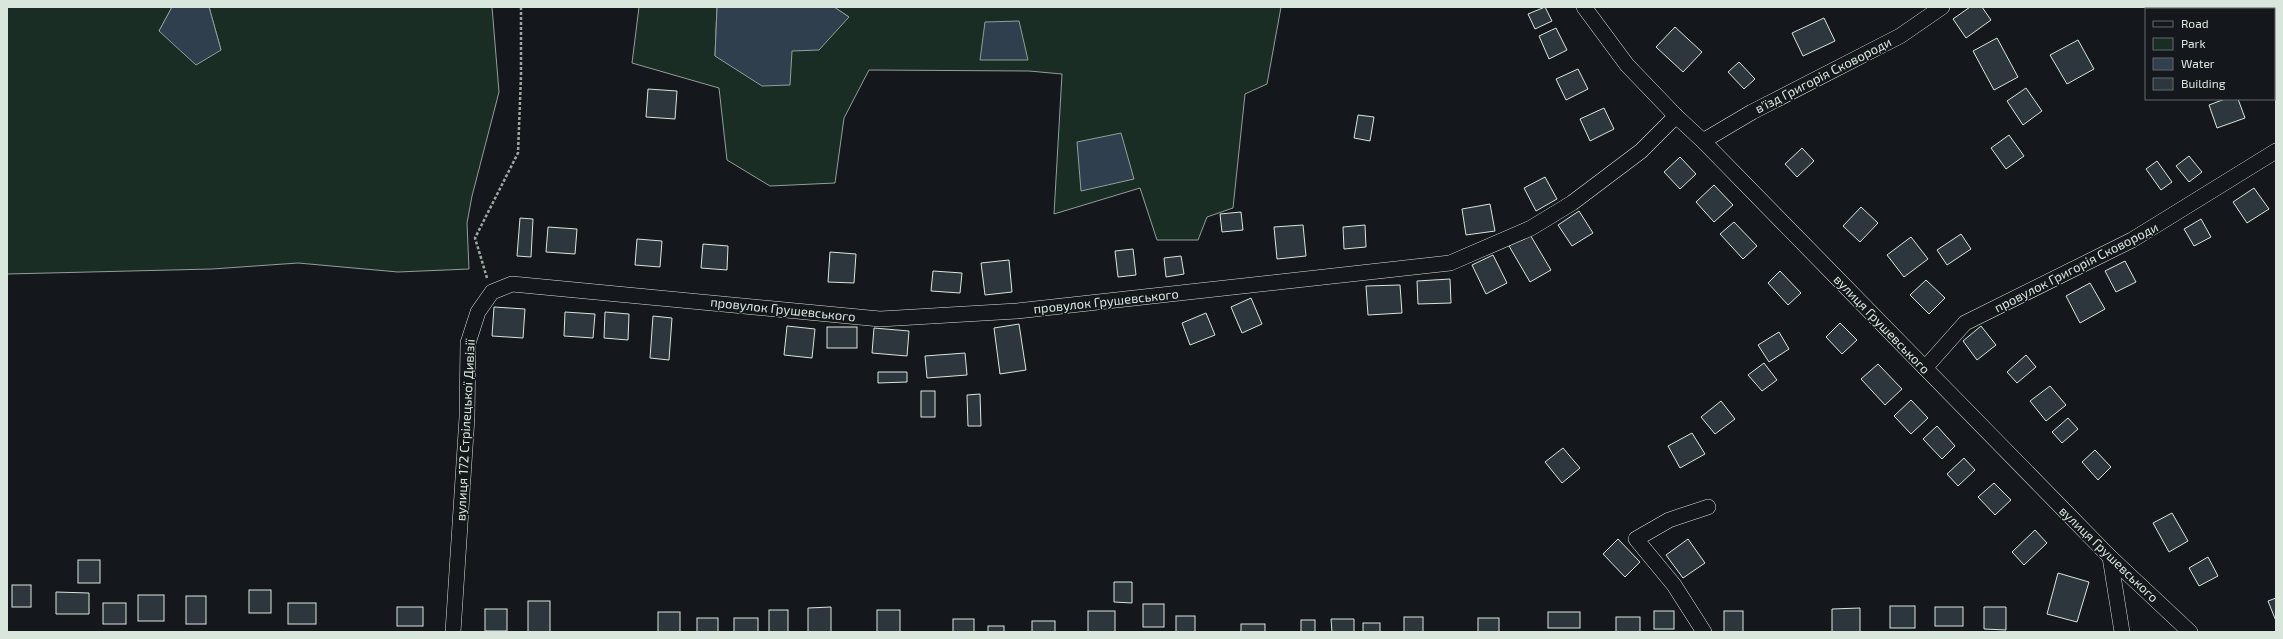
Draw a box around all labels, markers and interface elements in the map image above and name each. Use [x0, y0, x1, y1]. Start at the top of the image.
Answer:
legend [2145, 8, 2275, 100]
text: Road [2181, 16, 2209, 30]
street label: в'їзд Григорія Сковороди [1752, 34, 1894, 116]
text: Park [2181, 36, 2206, 50]
text: Water [2181, 56, 2215, 70]
text: Building [2181, 76, 2226, 90]
street label: провулок Григорія Сковороди [1991, 219, 2161, 315]
street label: вулиця Грушевського [1831, 271, 1933, 377]
street label: провулок Грушевського [1033, 285, 1179, 317]
street label: провулок Грушевського [710, 293, 856, 325]
street label: вулиця 172 Стрілецької Дивізії [452, 338, 478, 521]
street label: вулиця Грушевського [2056, 503, 2162, 605]

